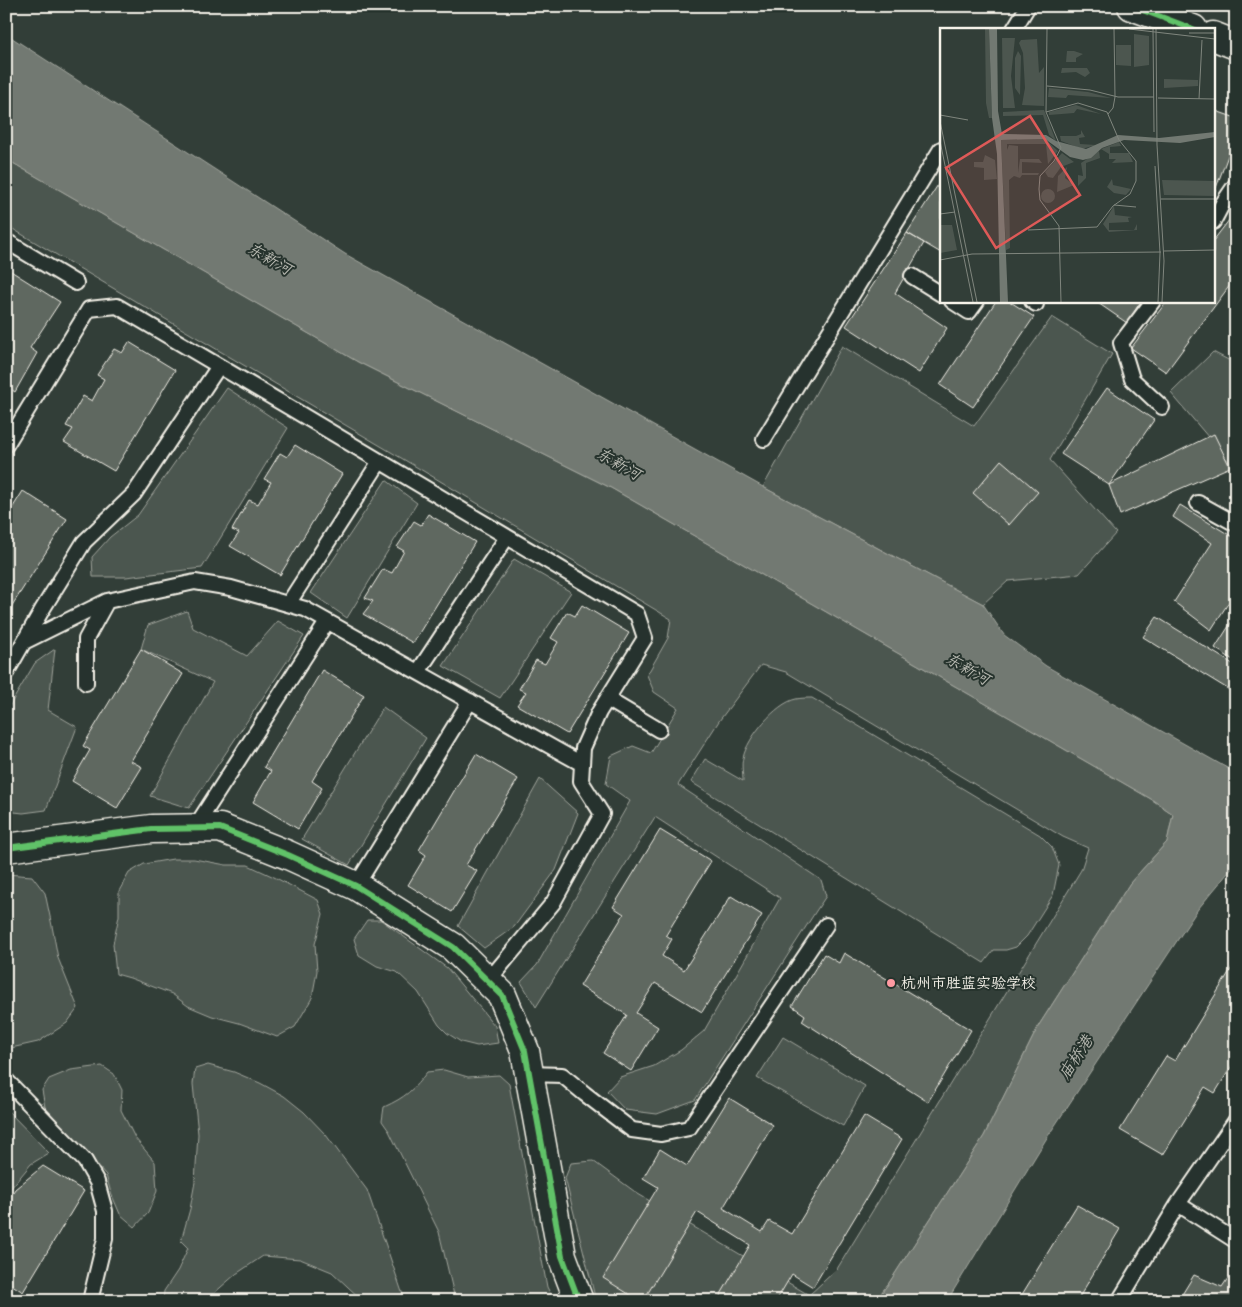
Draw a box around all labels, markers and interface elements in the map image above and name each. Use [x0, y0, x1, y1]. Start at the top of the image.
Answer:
inset map [940, 28, 1214, 302]
water label: 东新河 [244, 236, 299, 280]
water label: 东新河 [593, 441, 648, 485]
water label: 东新河 [942, 646, 997, 690]
place label: 杭州市胜蓝实验学校 [901, 972, 1036, 992]
marker: 杭州市胜蓝实验学校 [885, 977, 897, 989]
water label: 庙桥港 [1053, 1029, 1098, 1083]

